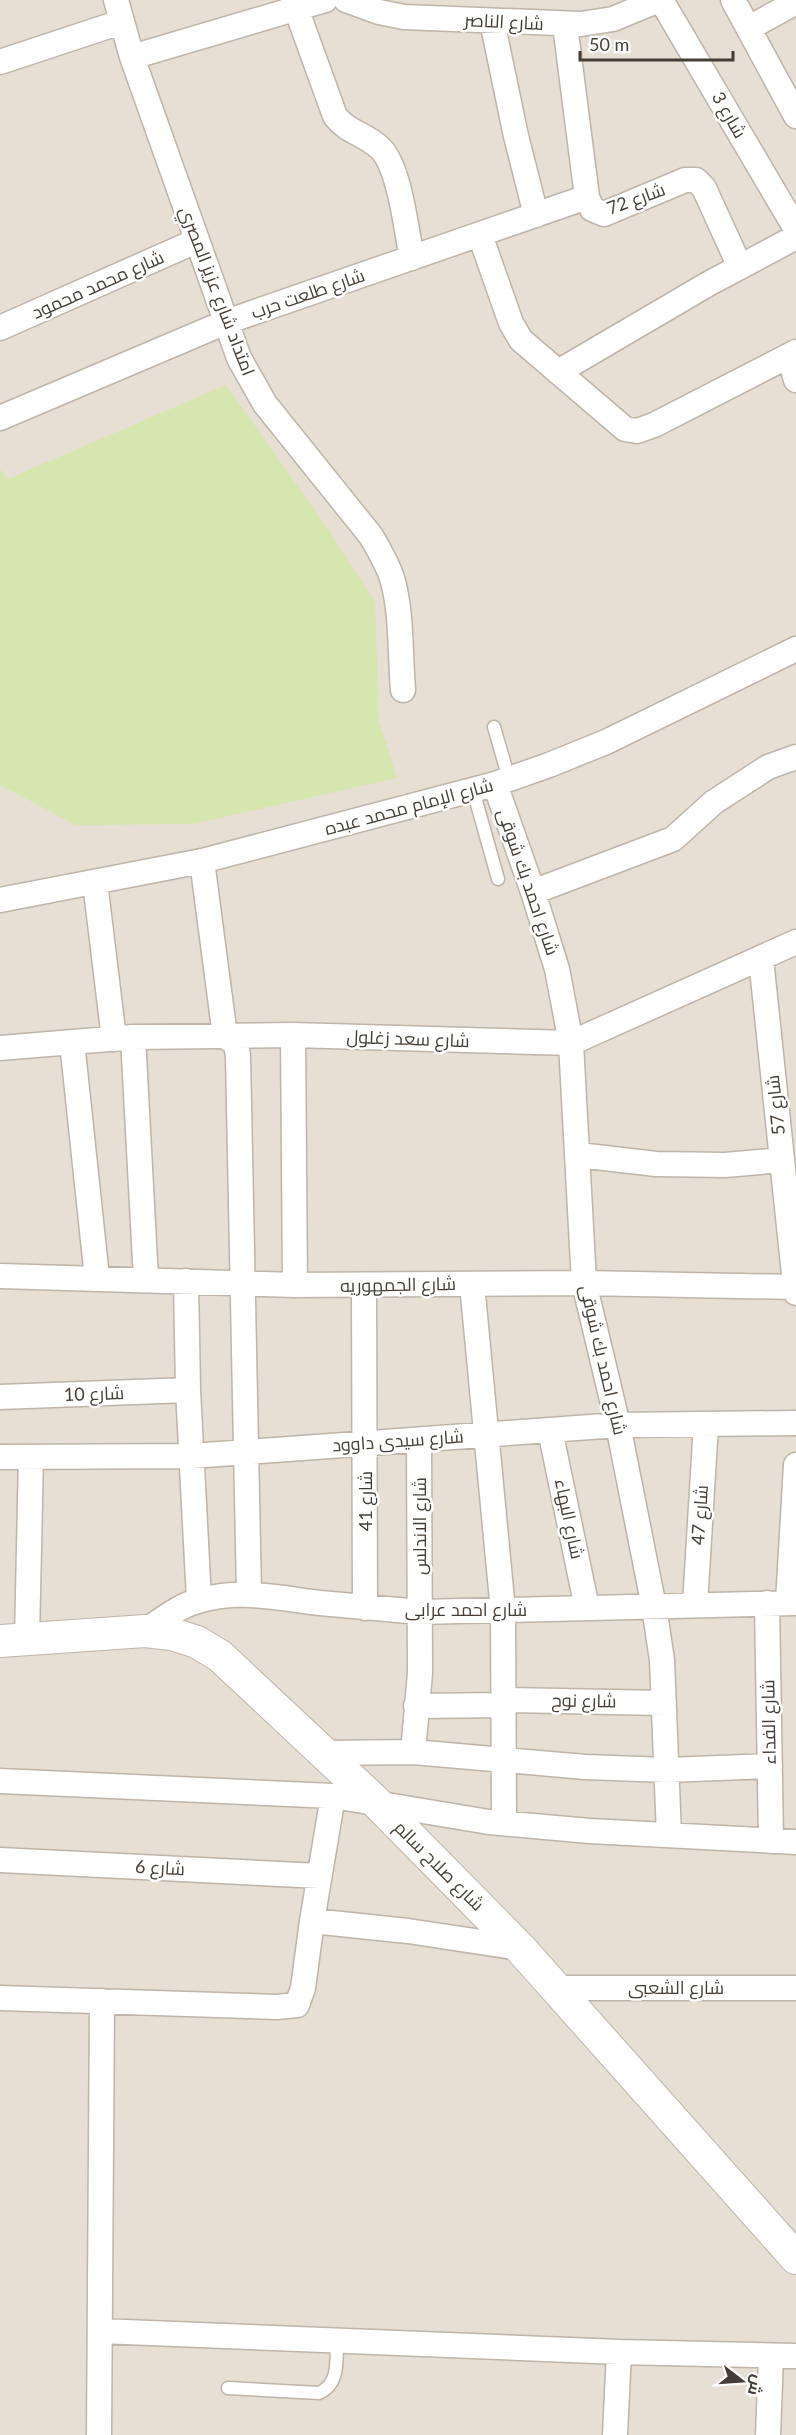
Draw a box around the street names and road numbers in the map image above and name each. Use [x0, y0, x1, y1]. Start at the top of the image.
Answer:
street label: شارع الناصر [463, 8, 544, 36]
street label: شارع 3 [706, 87, 752, 143]
street label: شارع 72 [604, 177, 668, 221]
street label: امتداد شارع عزيز المصري [172, 203, 260, 380]
street label: شارع محمد محمود [28, 245, 168, 325]
street label: شارع طلعت حرب [248, 263, 368, 325]
street label: شارع الإمام محمد عبده [322, 773, 496, 841]
street label: شارع احمد بك شوقى [492, 806, 564, 958]
street label: شارع سعد زغلول [346, 1025, 470, 1053]
street label: شارع 57 [761, 1074, 791, 1136]
street label: شارع الجمهوريه [340, 1272, 456, 1298]
street label: شارع احمد بك شوقى [574, 1283, 632, 1437]
street label: شارع 10 [63, 1381, 125, 1407]
street label: شارع سيدى داوود [331, 1424, 465, 1458]
street label: شارع 41 [354, 1471, 378, 1531]
street label: شارع الاندلس [408, 1477, 432, 1575]
street label: شارع البهاء [549, 1477, 589, 1561]
street label: شارع 47 [686, 1484, 714, 1546]
street label: شارع احمد عرابى [405, 1598, 527, 1622]
street label: شارع الفداء [756, 1679, 782, 1765]
street label: شارع نوح [551, 1688, 617, 1714]
street label: شارع صلاح سالم [389, 1816, 489, 1916]
street label: شارع 6 [134, 1855, 186, 1881]
street label: شارع الشعبى [628, 1976, 724, 2000]

